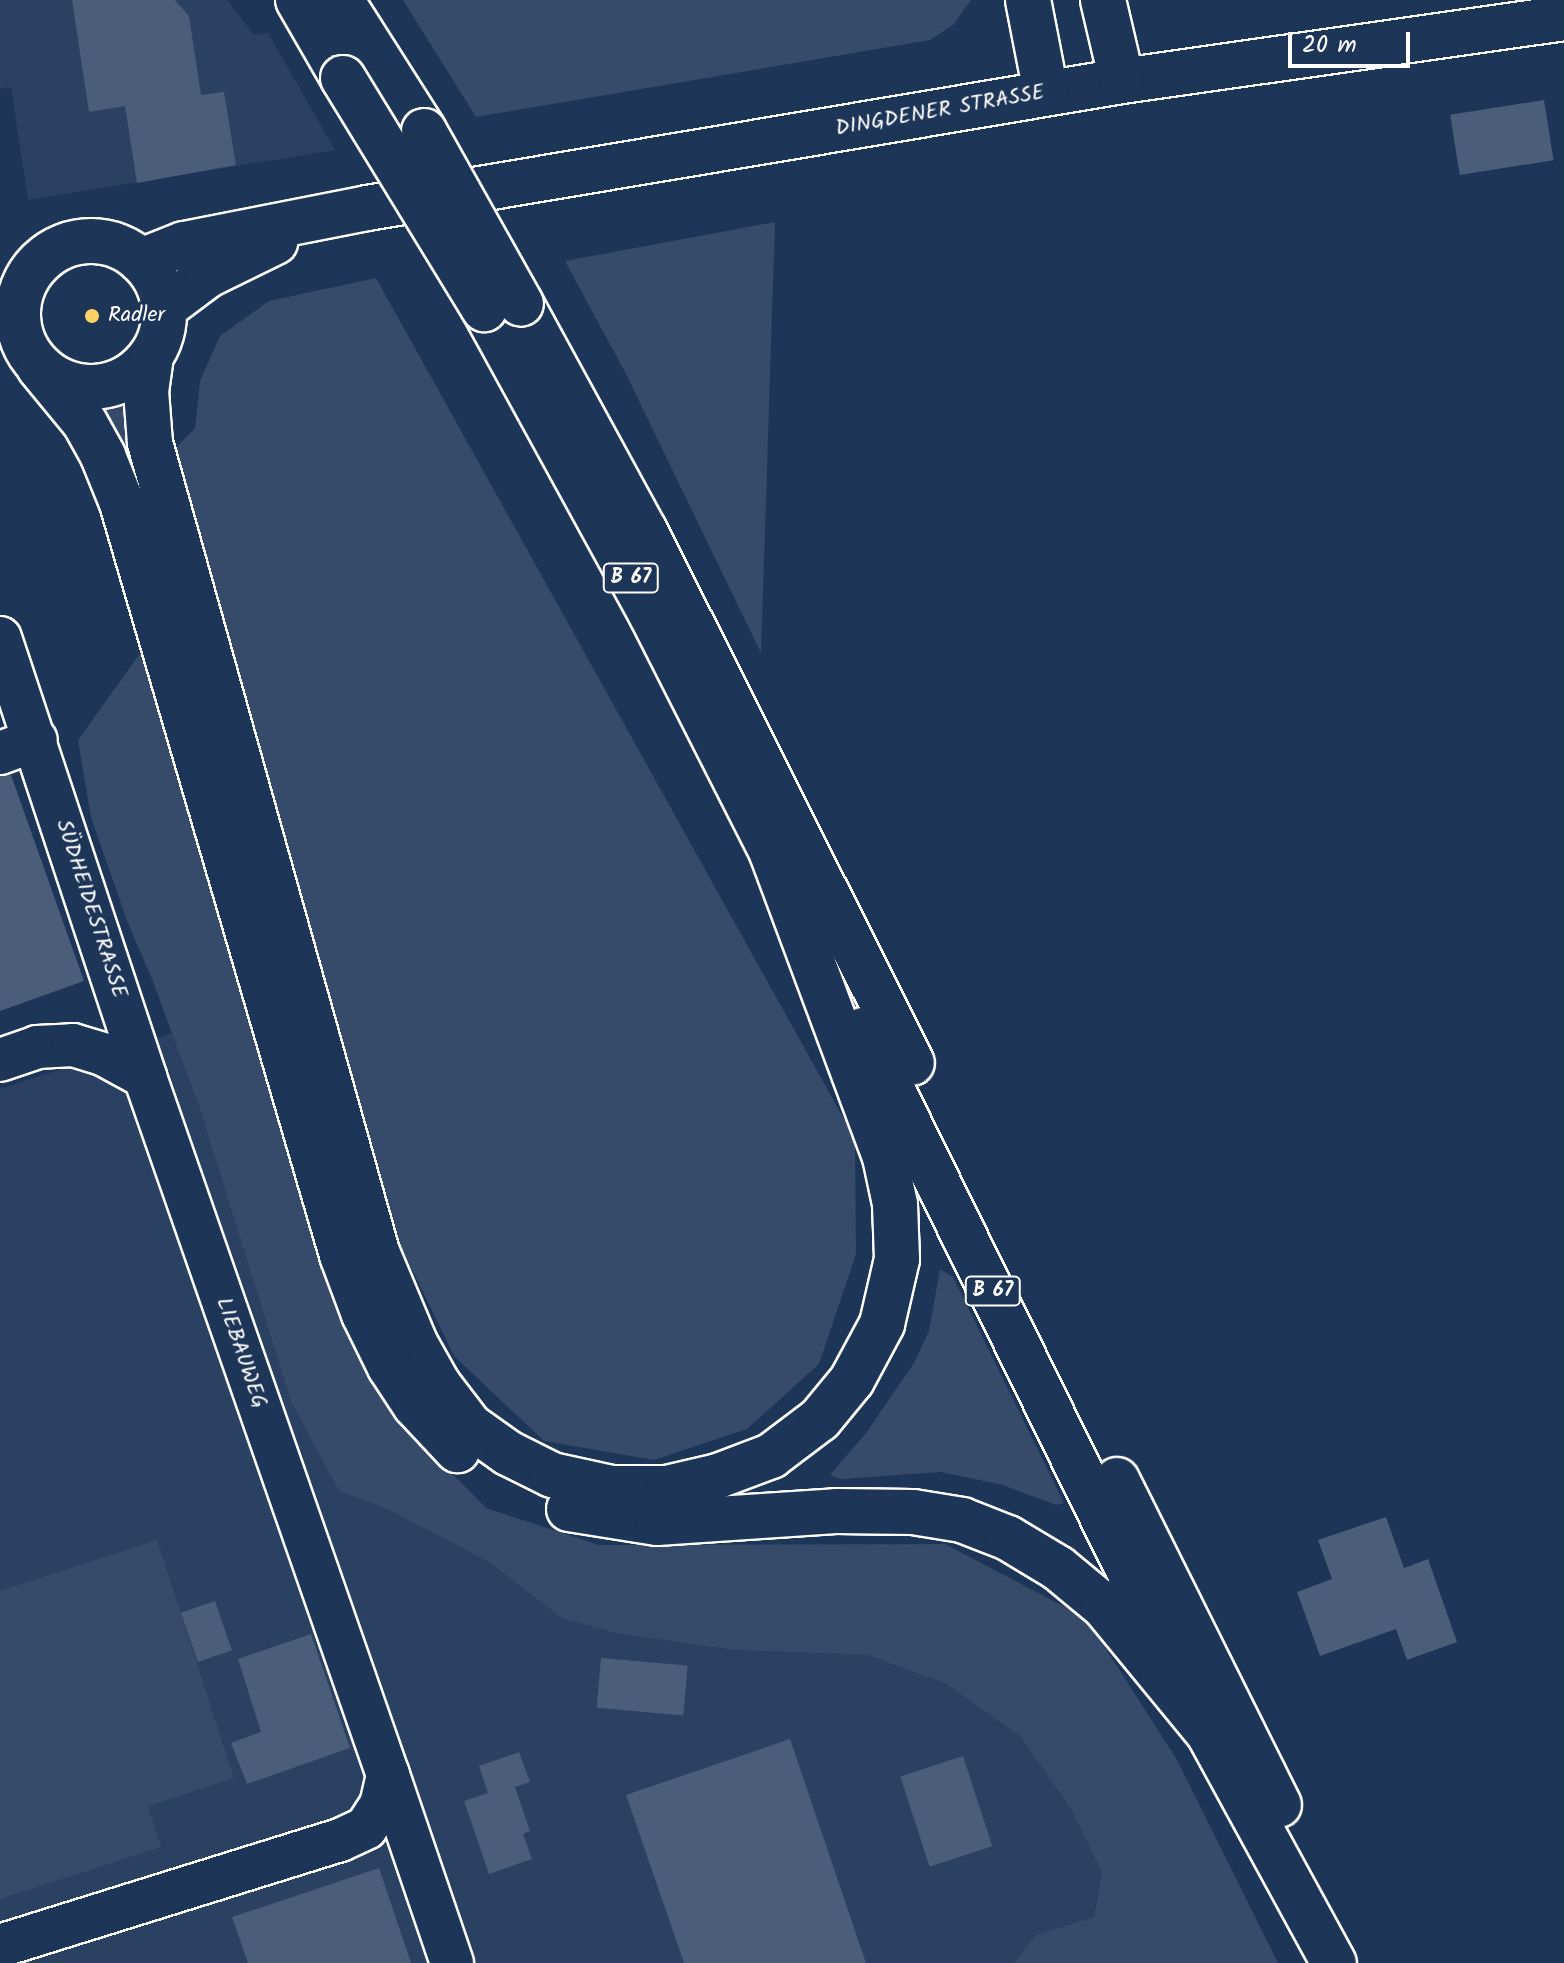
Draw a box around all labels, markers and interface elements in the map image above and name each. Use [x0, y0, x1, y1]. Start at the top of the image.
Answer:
scale bar [1292, 16, 1414, 66]
text: 20 m [1302, 26, 1357, 65]
street label: DINGDENER STRASSE [833, 80, 1047, 142]
place label: Radler [108, 303, 165, 329]
marker: Radler [83, 307, 101, 325]
road number: B 67 [601, 562, 661, 594]
street label: SÜDHEIDESTRASSE [50, 816, 132, 1002]
road number: B 67 [963, 1275, 1023, 1307]
street label: LIEBAUWEG [210, 1294, 272, 1412]

